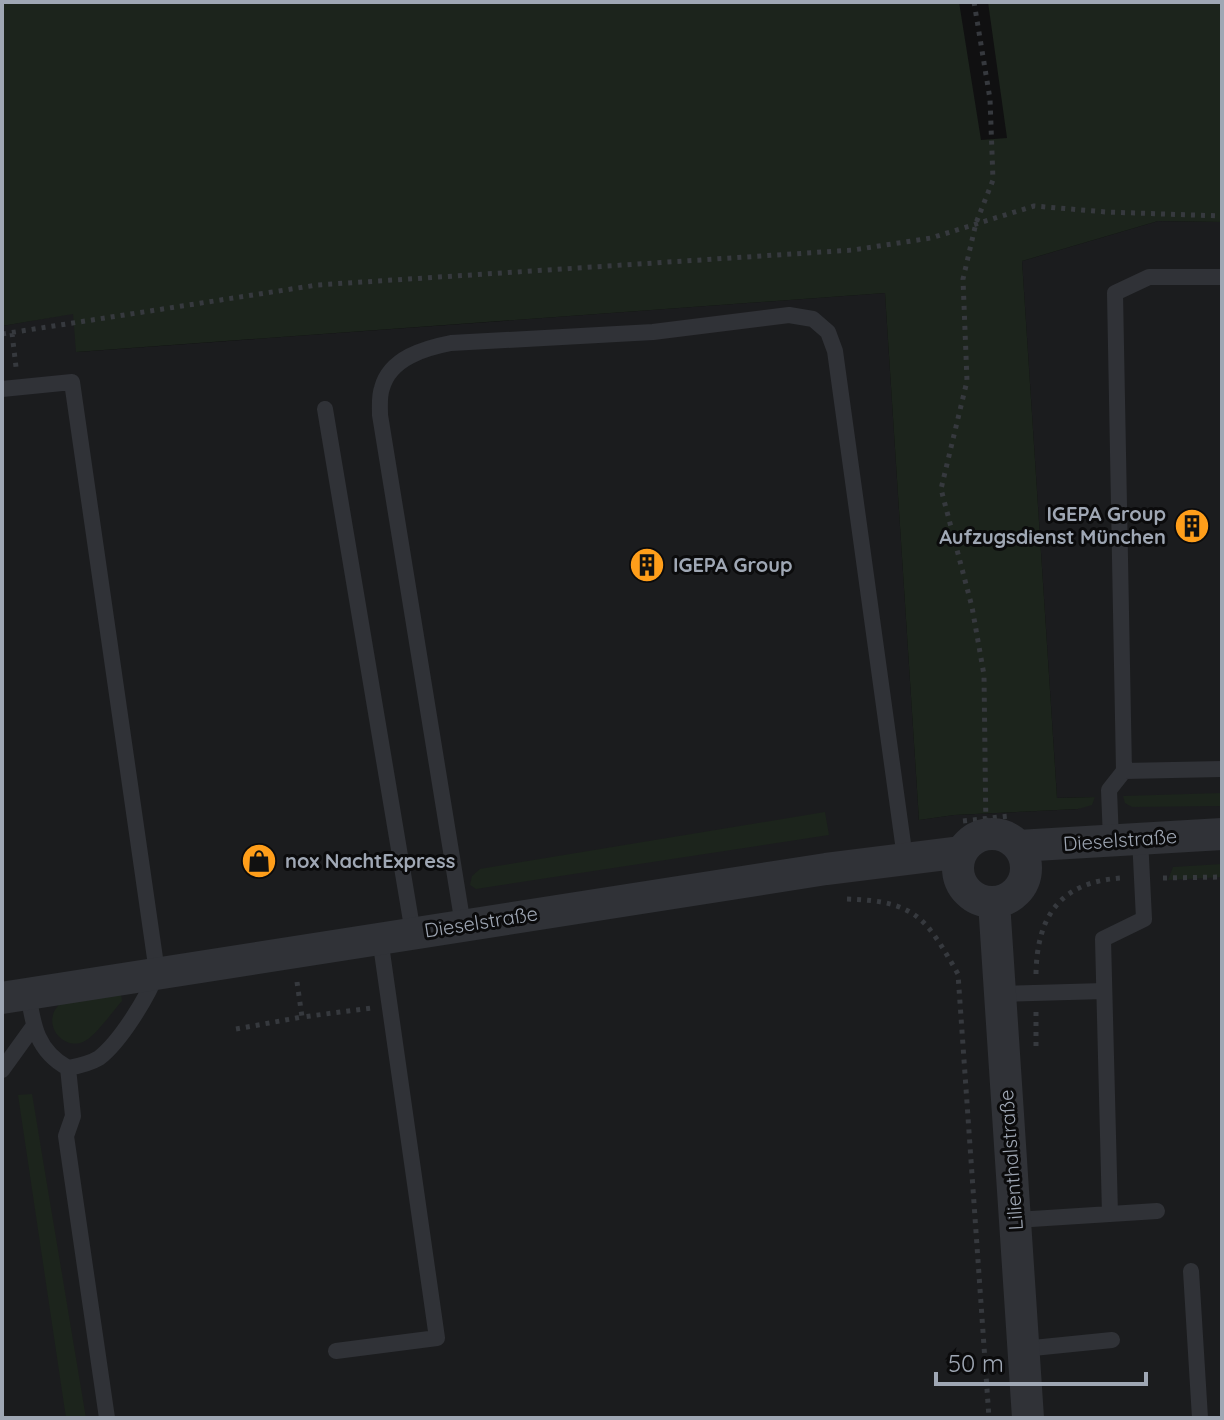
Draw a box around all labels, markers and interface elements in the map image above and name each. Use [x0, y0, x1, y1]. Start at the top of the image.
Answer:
place label: IGEPA Group Aufzugsdienst München [939, 501, 1166, 549]
building icon: IGEPA Group Aufzugsdienst München [1173, 507, 1211, 545]
building icon: IGEPA Group [628, 546, 666, 584]
place label: IGEPA Group [673, 552, 792, 577]
street label: Dieselstraße [1062, 823, 1178, 856]
shop icon: nox NachtExpress [240, 842, 278, 880]
place label: nox NachtExpress [285, 848, 455, 873]
street label: Dieselstraße [422, 900, 539, 943]
street label: Lilienthalstraße [993, 1089, 1028, 1231]
scale bar [936, 1336, 1146, 1386]
text: 50 m [948, 1348, 1004, 1378]

